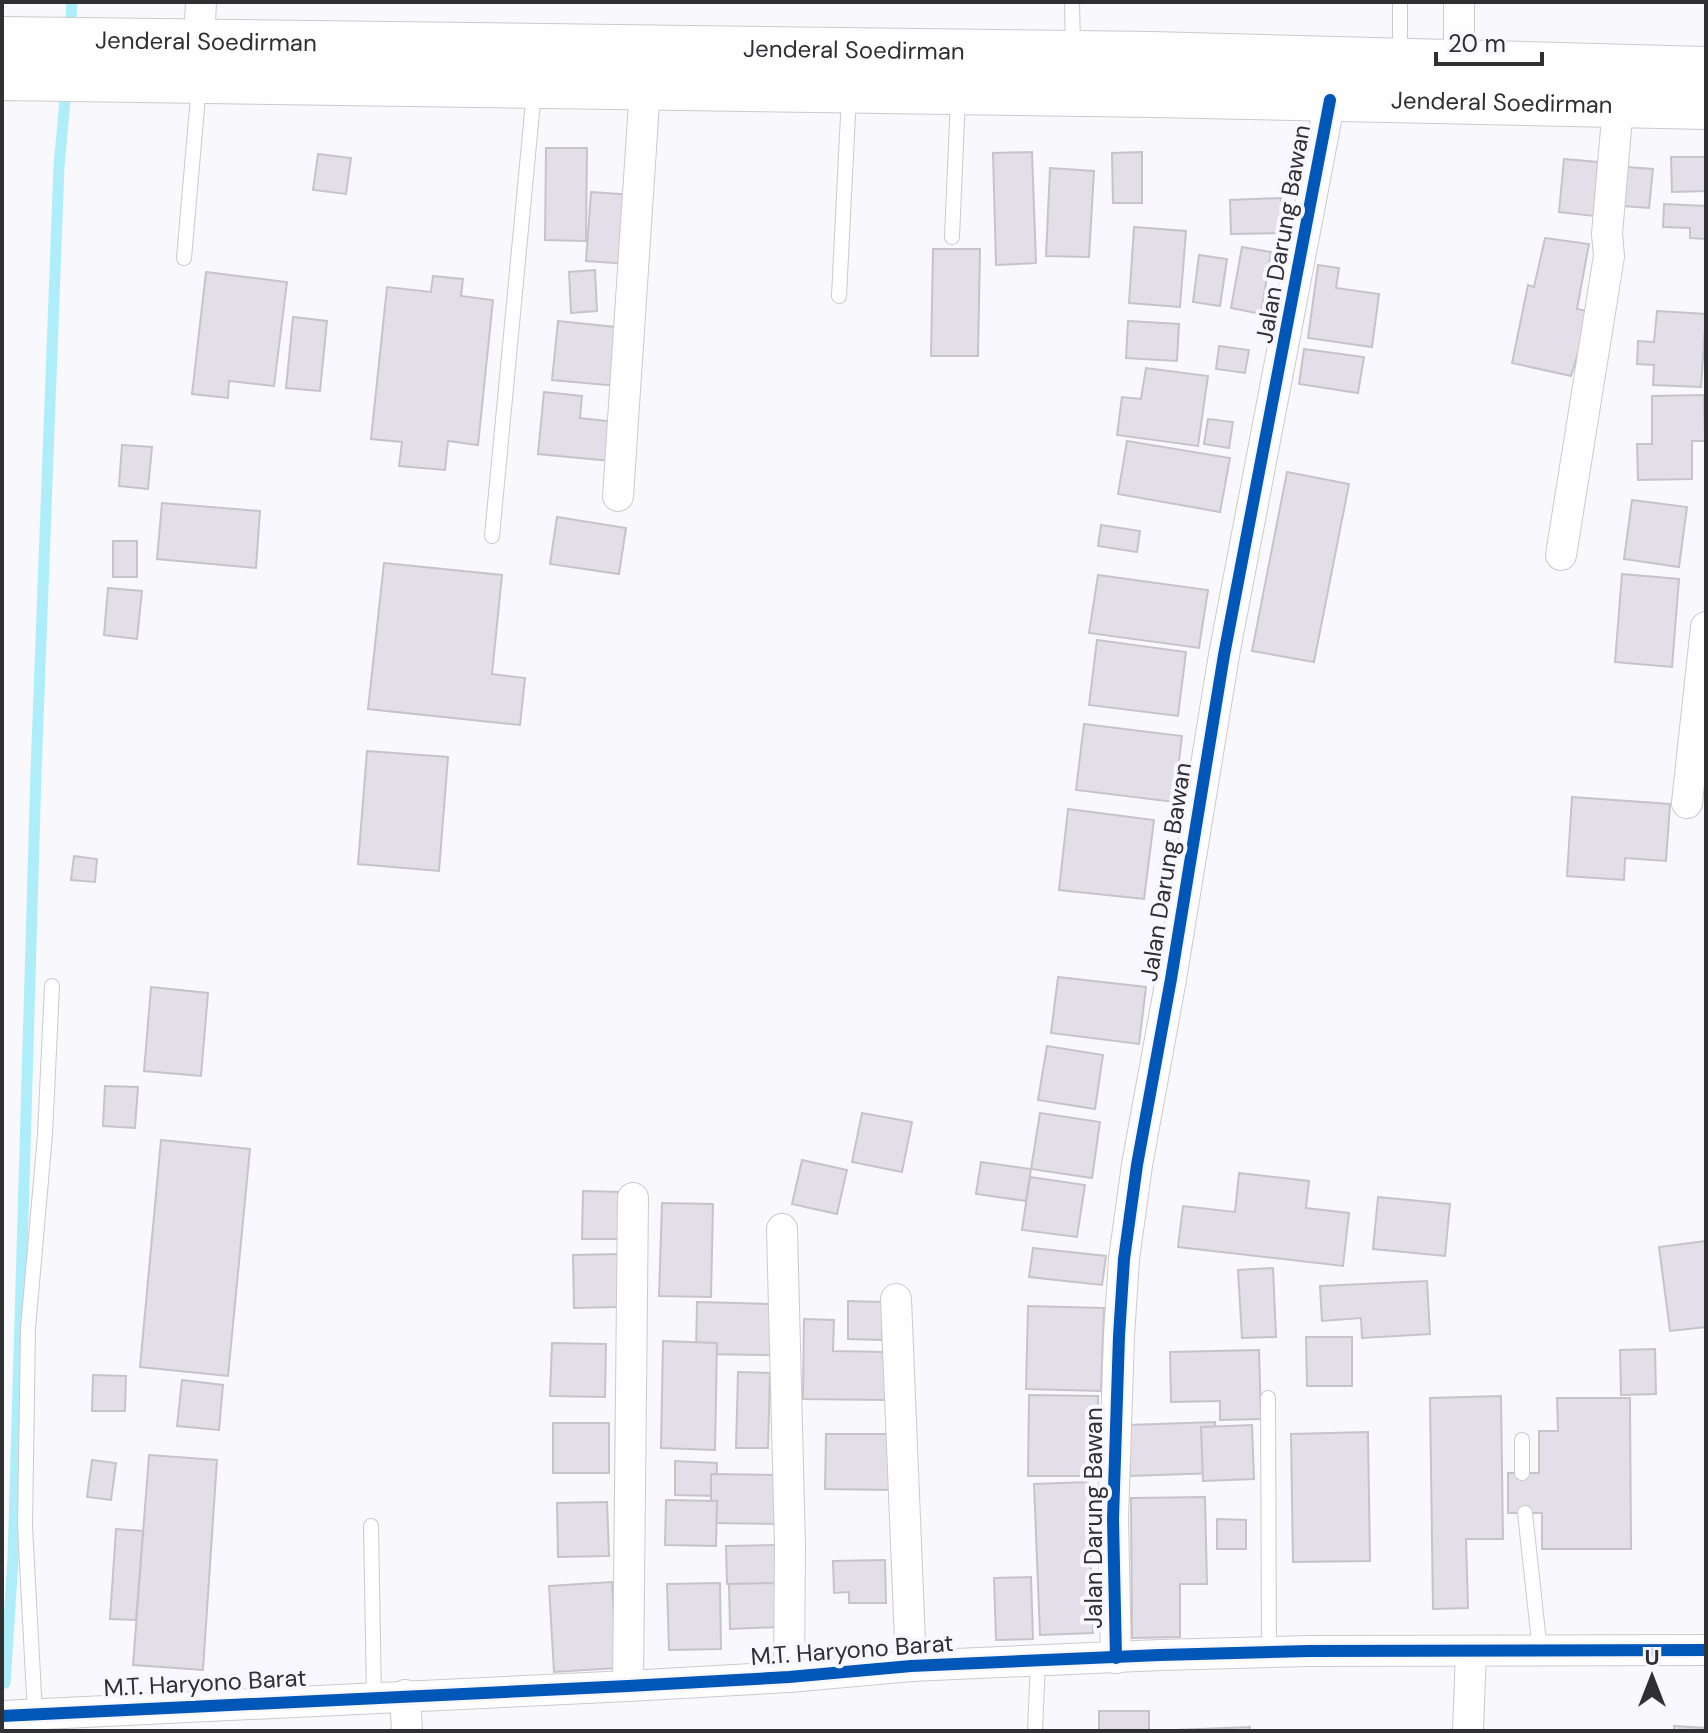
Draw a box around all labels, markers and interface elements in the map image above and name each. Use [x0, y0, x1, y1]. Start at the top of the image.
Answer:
scale bar [1436, 16, 1542, 66]
street label: Jenderal Soedirman [95, 24, 317, 58]
text: 20 m [1448, 28, 1506, 59]
street label: Jenderal Soedirman [743, 33, 965, 67]
street label: Jenderal Soedirman [1391, 84, 1613, 120]
street label: Jalan Darung Bawan [1248, 122, 1317, 346]
street label: Jalan Darung Bawan [1133, 760, 1198, 984]
street label: Jalan Darung Bawan [1078, 1407, 1109, 1629]
street label: M.T. Haryono Barat [749, 1627, 954, 1672]
north arrow [1612, 1637, 1692, 1717]
text: U [1644, 1643, 1660, 1672]
street label: M.T. Haryono Barat [103, 1662, 307, 1703]

